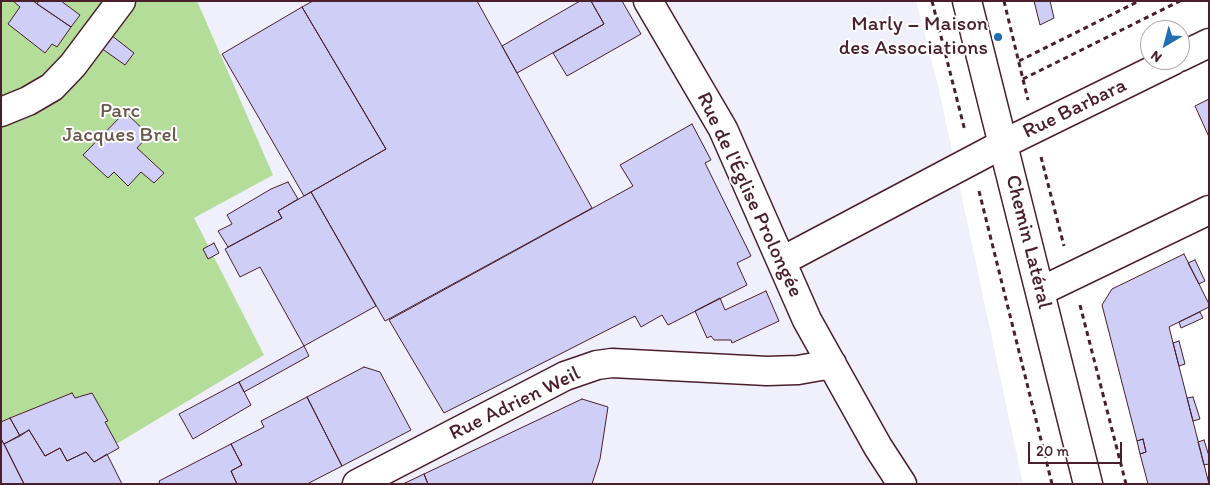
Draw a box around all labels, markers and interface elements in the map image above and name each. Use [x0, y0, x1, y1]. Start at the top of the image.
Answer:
place label: Marly – Maison des Associations [839, 12, 988, 62]
north arrow [1140, 20, 1190, 70]
marker: Marly – Maison des Associations [992, 31, 1004, 43]
text: N [1147, 47, 1165, 66]
street label: Rue Barbara [1019, 73, 1131, 145]
street label: Rue de l'Église Prolongée [690, 89, 808, 301]
park label: Parc Jacques Brel [63, 99, 177, 149]
street label: Chemin Latéral [999, 172, 1057, 312]
street label: Rue Adrien Weil [445, 361, 585, 447]
scale bar [1030, 432, 1124, 464]
text: 20 m [1036, 442, 1069, 460]

